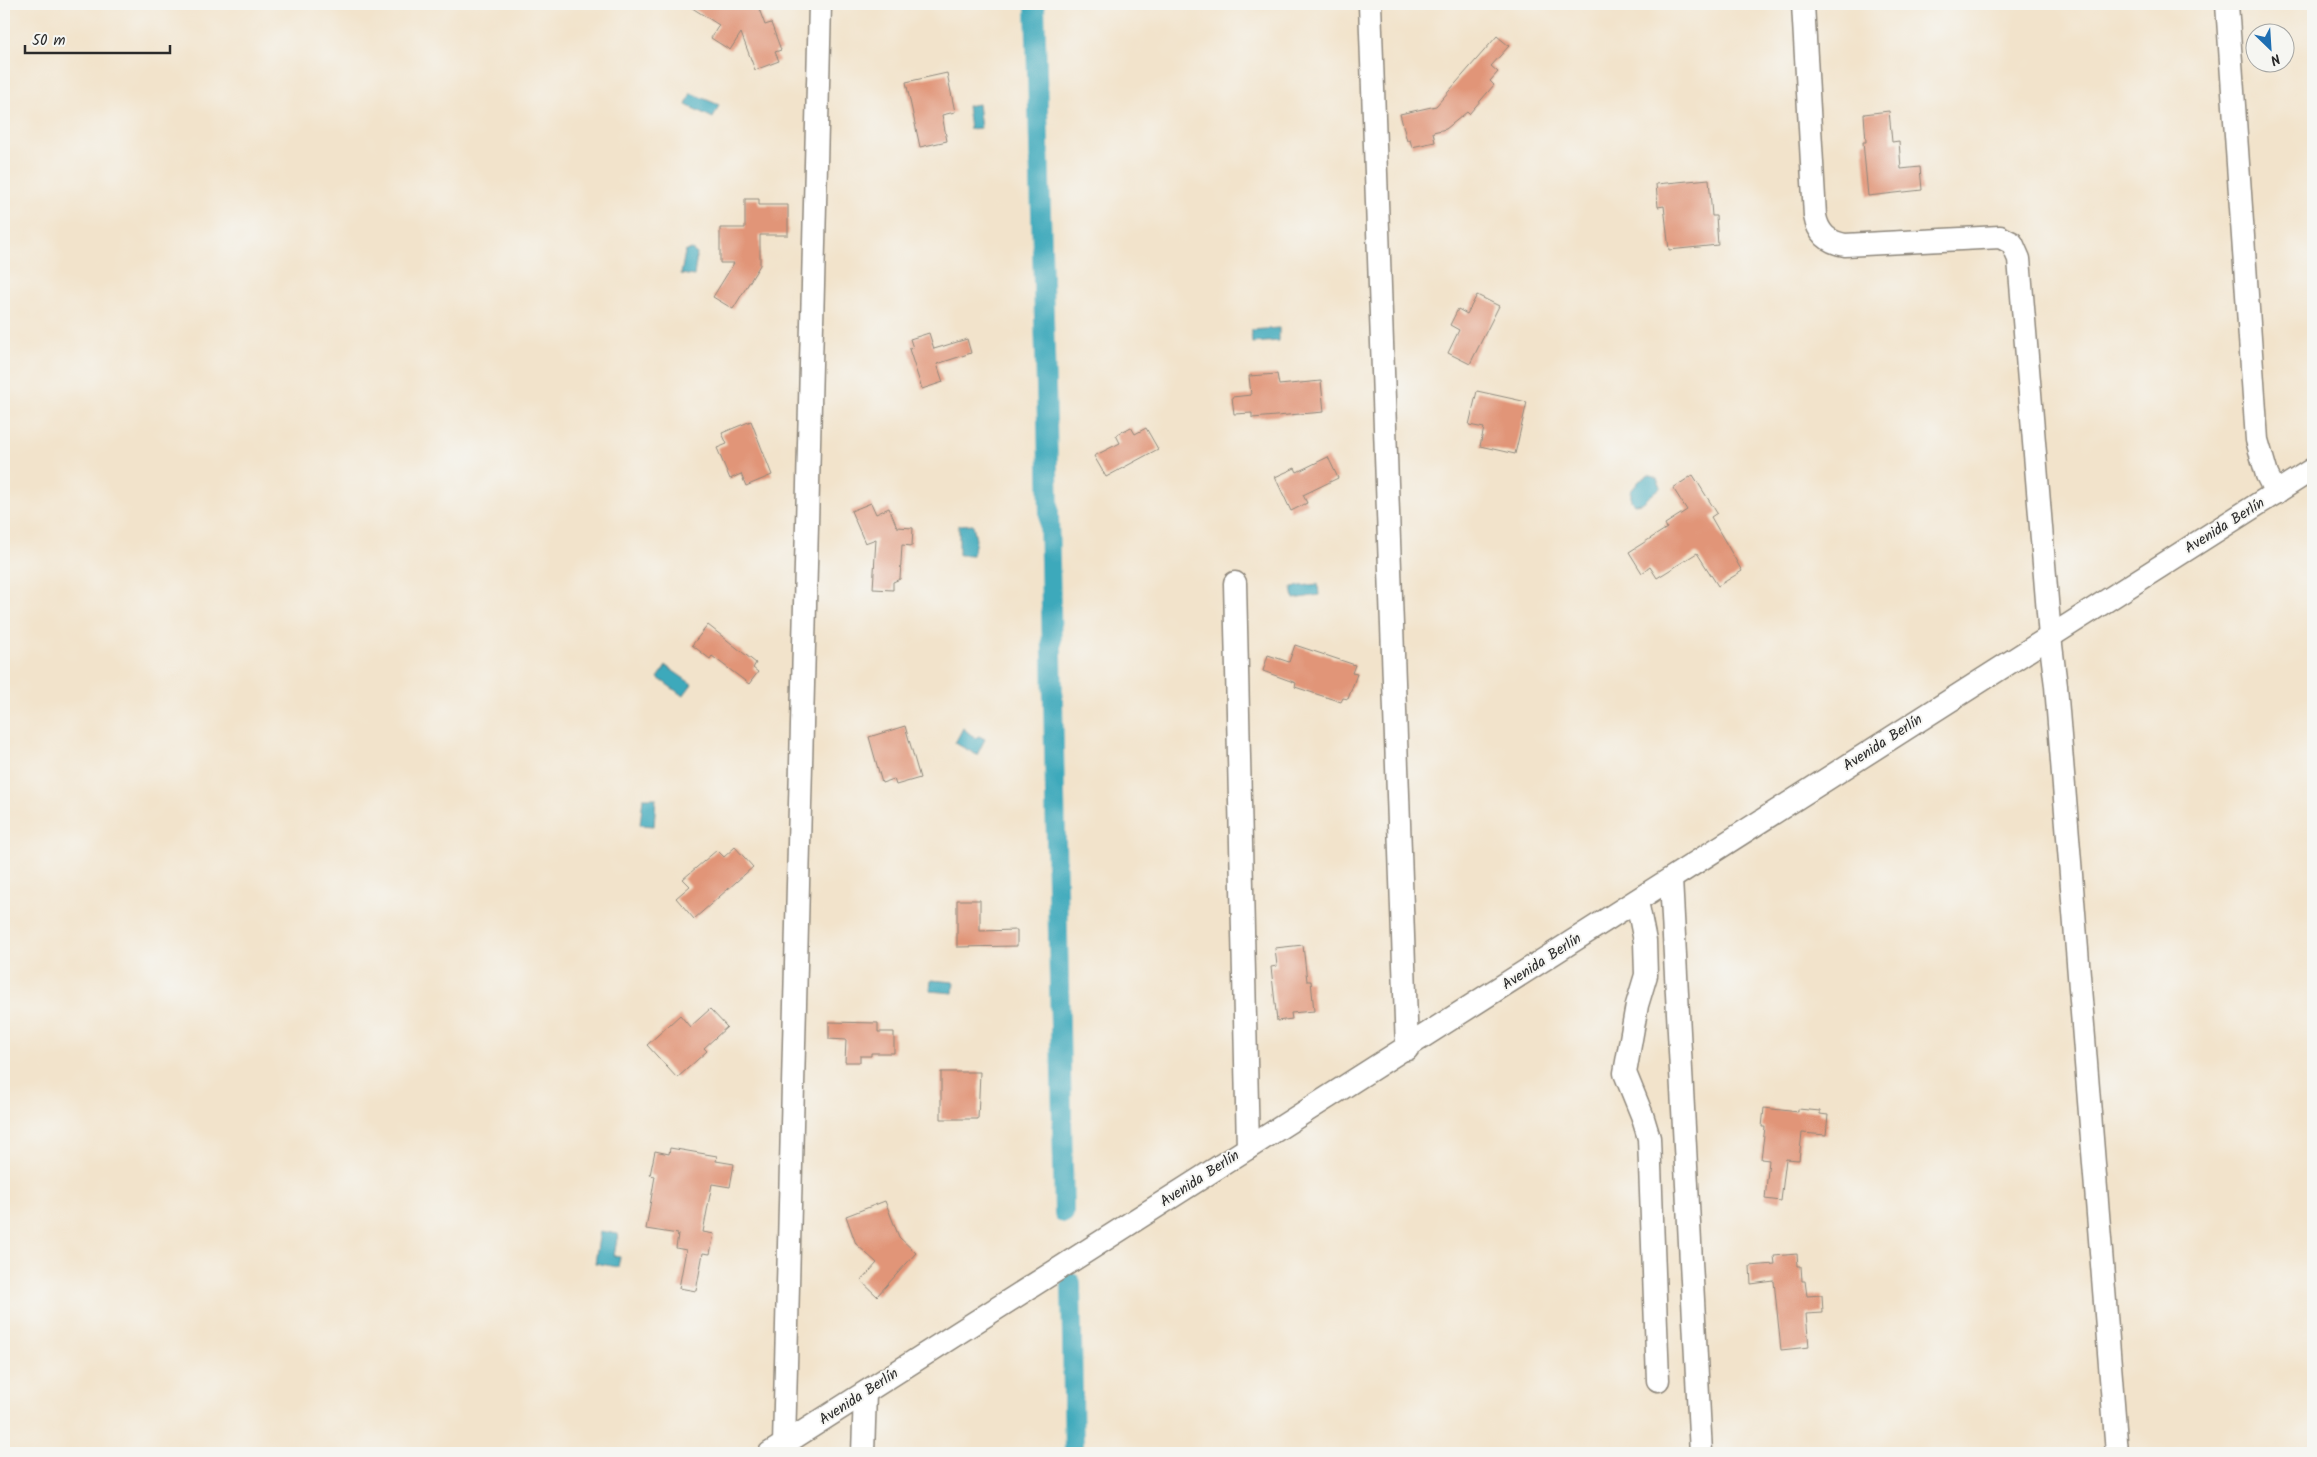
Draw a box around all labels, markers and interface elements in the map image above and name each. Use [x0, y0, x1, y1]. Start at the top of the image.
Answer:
scale bar [25, 22, 170, 54]
north arrow [2244, 22, 2294, 72]
text: 50 m [32, 29, 66, 53]
text: N [2266, 47, 2284, 71]
street label: Avenida Berlín [2180, 492, 2270, 560]
street label: Avenida Berlín [1838, 708, 1928, 778]
street label: Avenida Berlín [1497, 927, 1587, 997]
street label: Avenida Berlín [1155, 1144, 1245, 1214]
street label: Avenida Berlín [814, 1362, 904, 1432]

